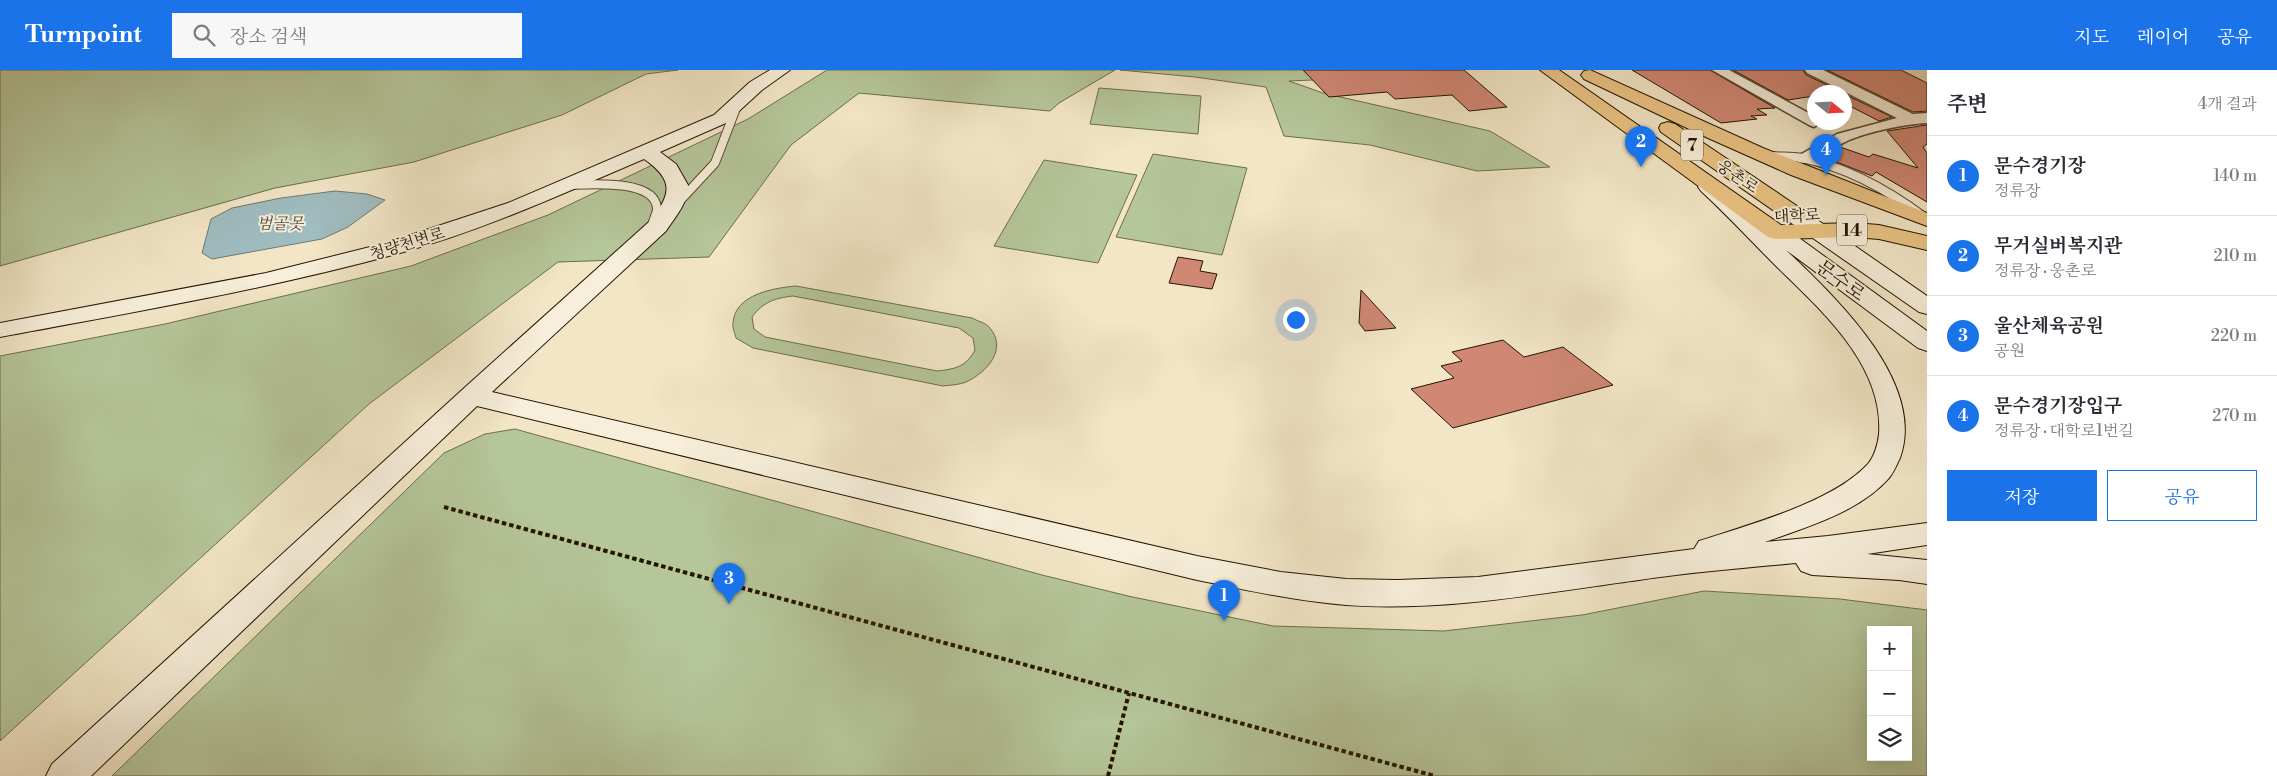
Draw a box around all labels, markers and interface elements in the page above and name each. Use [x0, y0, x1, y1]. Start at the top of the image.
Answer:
search box [172, 13, 522, 58]
text: Turnpoint [25, 20, 142, 50]
icon: search [190, 21, 218, 49]
text: 장소 검색 [230, 25, 307, 49]
text: 지도 [2074, 26, 2109, 49]
text: 레이어 [2137, 26, 2189, 49]
text: 공유 [2217, 26, 2252, 49]
north arrow [1807, 85, 1852, 130]
text: 주변 [1947, 92, 1988, 118]
text: 4개 결과 [2198, 94, 2257, 114]
pin: 2 [1625, 126, 1657, 167]
road number: 7 [1681, 130, 1703, 160]
pin: 4 [1810, 134, 1842, 175]
text: 문수경기장 [1994, 154, 2086, 178]
street label: 웅촌로 [1713, 156, 1763, 198]
text: 1 [1959, 166, 1967, 186]
text: 140 m [2213, 166, 2257, 186]
text: 정류장 [1994, 181, 2040, 201]
street label: 대학로 [1773, 205, 1821, 227]
water label: 범골못 [257, 214, 305, 234]
road number: 14 [1837, 214, 1867, 246]
street label: 청량천변로 [367, 223, 448, 265]
text: 무거실버복지관 [1994, 234, 2122, 258]
text: 2 [1958, 246, 1968, 266]
text: 210 m [2213, 246, 2257, 266]
street label: 문수로 [1811, 255, 1870, 307]
text: 정류장 · 웅촌로 [1994, 261, 2096, 281]
your location [1283, 307, 1309, 333]
text: 울산체육공원 [1994, 314, 2104, 338]
text: 3 [1958, 326, 1968, 346]
text: 220 m [2211, 326, 2257, 346]
text: 공원 [1994, 341, 2025, 361]
text: 문수경기장입구 [1994, 394, 2122, 418]
text: 4 [1958, 406, 1968, 426]
text: 270 m [2212, 406, 2257, 426]
text: 정류장 · 대학로1번길 [1994, 421, 2134, 441]
button: 저장 [1947, 470, 2097, 521]
button: 공유 [2107, 470, 2257, 521]
pin: 3 [713, 563, 745, 604]
pin: 1 [1208, 580, 1240, 621]
map controls [1867, 626, 1912, 761]
button: + [1867, 626, 1912, 671]
button: − [1867, 671, 1912, 716]
button: layers [1867, 716, 1912, 761]

